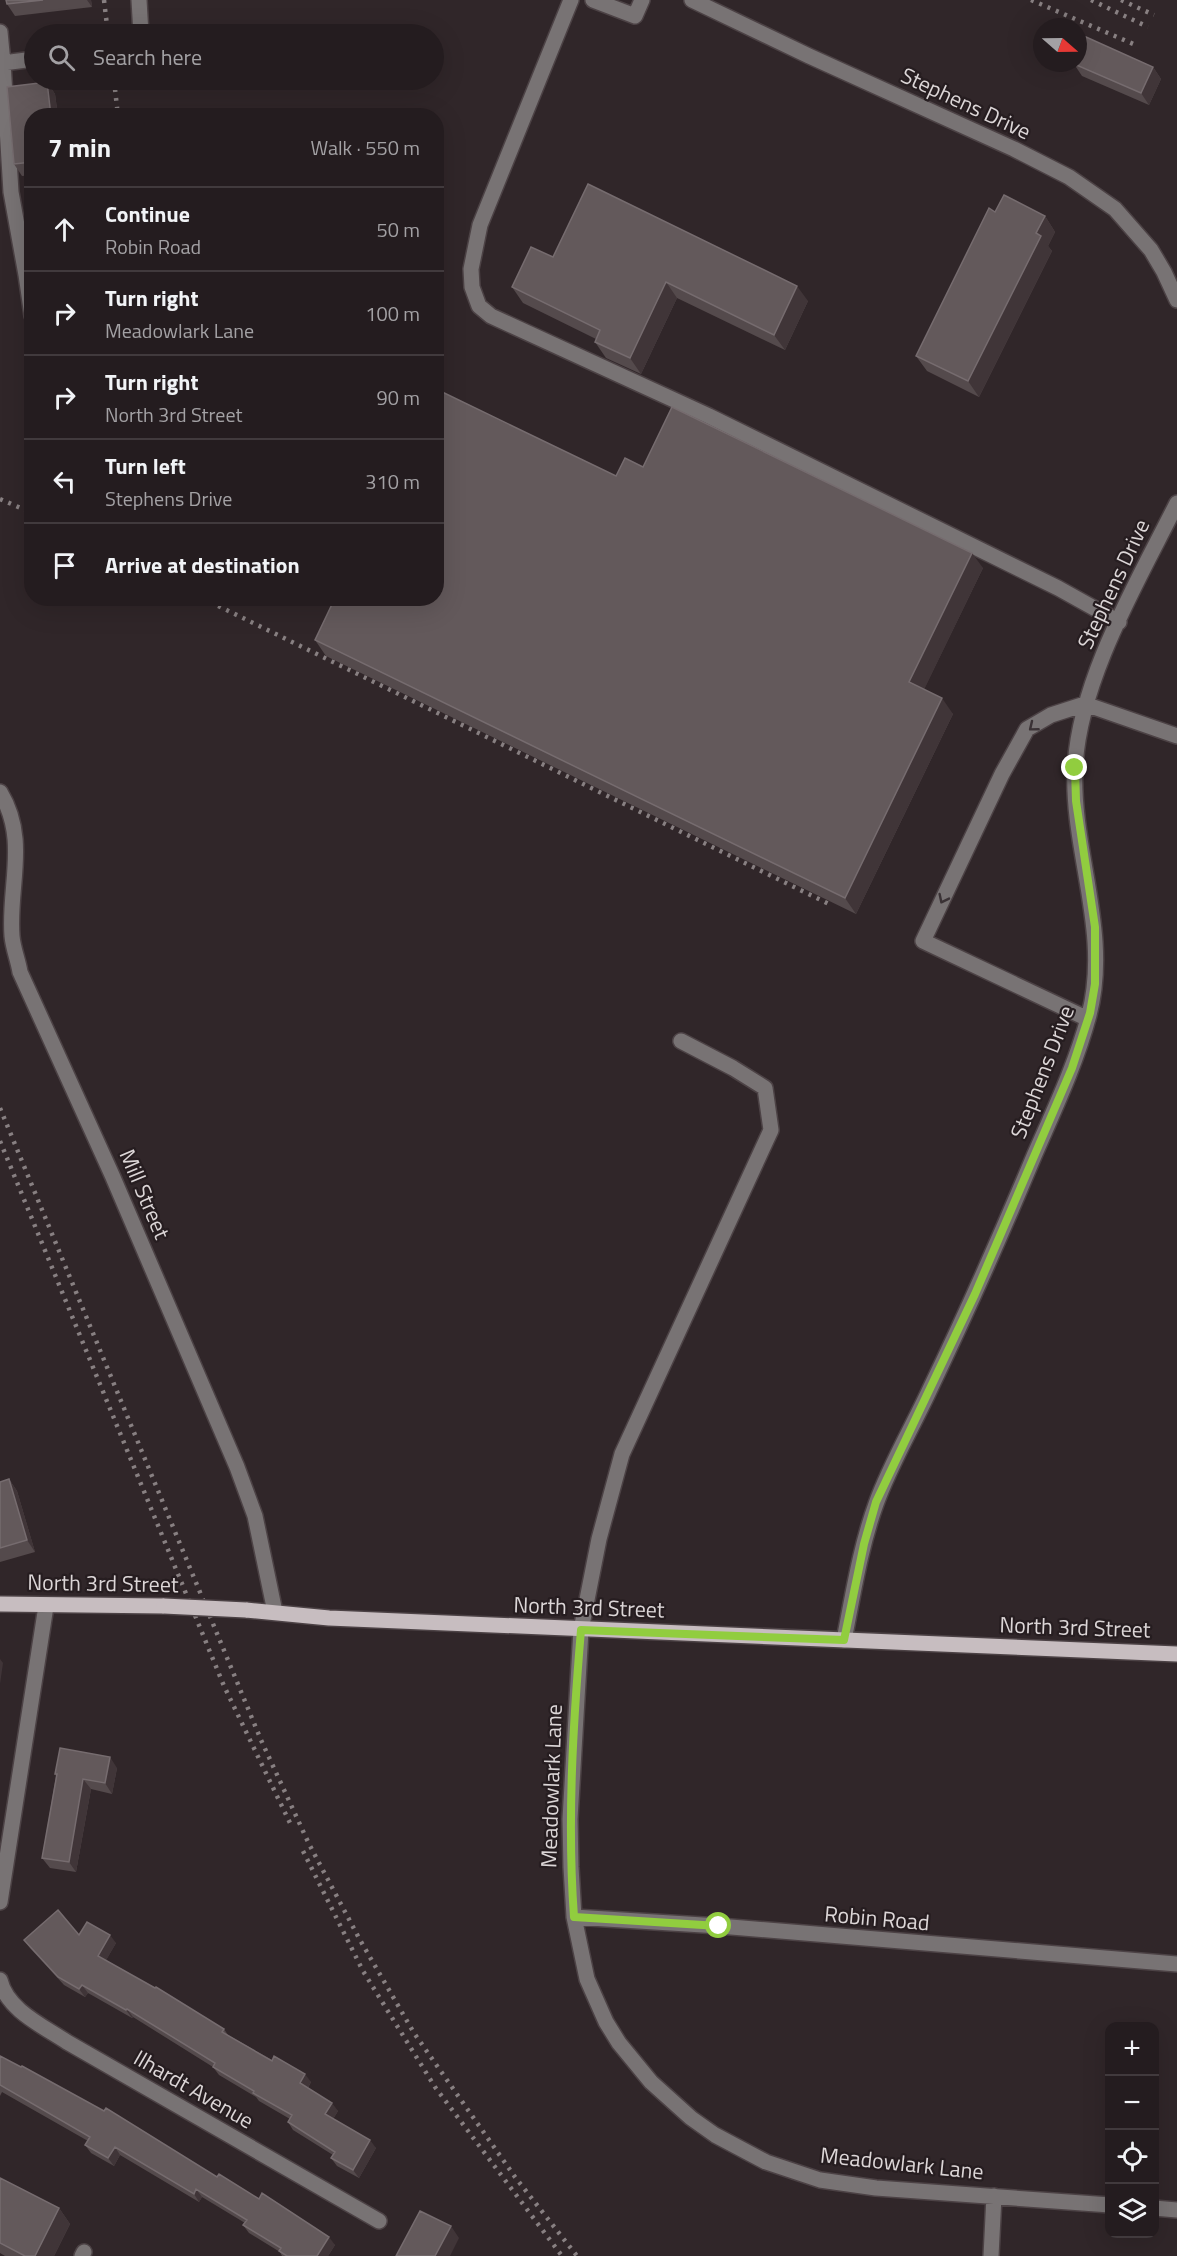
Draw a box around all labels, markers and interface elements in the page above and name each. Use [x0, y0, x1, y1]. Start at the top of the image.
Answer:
north arrow [1033, 18, 1087, 72]
search box [24, 24, 444, 90]
text: Search here [93, 40, 202, 74]
icon: search [45, 41, 78, 74]
street label: Stephens Drive [895, 58, 1037, 148]
text: 7 min [48, 128, 111, 167]
text: Walk · 550 m [311, 132, 420, 163]
text: Continue [105, 197, 190, 231]
icon: ahead [48, 213, 81, 246]
text: 50 m [376, 214, 420, 245]
text: Robin Road [105, 231, 201, 262]
text: Turn right [105, 281, 199, 315]
icon: right [48, 297, 81, 330]
text: 100 m [365, 298, 420, 329]
text: Meadowlark Lane [105, 315, 254, 346]
text: Turn right [105, 365, 199, 399]
icon: right [48, 381, 81, 414]
text: 90 m [376, 382, 420, 413]
text: North 3rd Street [105, 399, 242, 430]
text: Turn left [105, 449, 186, 483]
icon: left [48, 465, 81, 498]
text: 310 m [365, 466, 420, 497]
text: Stephens Drive [105, 483, 232, 514]
street label: Stephens Drive [1068, 513, 1158, 655]
text: Arrive at destination [105, 548, 300, 582]
icon: arrive [48, 549, 81, 582]
one-way arrow [1029, 720, 1040, 731]
route end [1061, 754, 1087, 780]
one-way arrow [938, 893, 950, 904]
street label: Stephens Drive [1001, 1001, 1083, 1143]
street label: Mill Street [111, 1144, 179, 1245]
street label: North 3rd Street [27, 1565, 179, 1601]
street label: North 3rd Street [513, 1587, 665, 1627]
street label: North 3rd Street [999, 1607, 1151, 1647]
street label: Meadowlark Lane [531, 1703, 571, 1869]
street label: Robin Road [823, 1896, 931, 1940]
route start [705, 1912, 731, 1938]
map controls [1105, 2022, 1159, 2238]
button: + [1105, 2022, 1159, 2076]
street label: Ilhardt Avenue [128, 2041, 260, 2137]
button: − [1105, 2076, 1159, 2130]
button: locate [1105, 2130, 1159, 2184]
street label: Meadowlark Lane [819, 2138, 985, 2188]
button: layers [1105, 2184, 1159, 2238]

